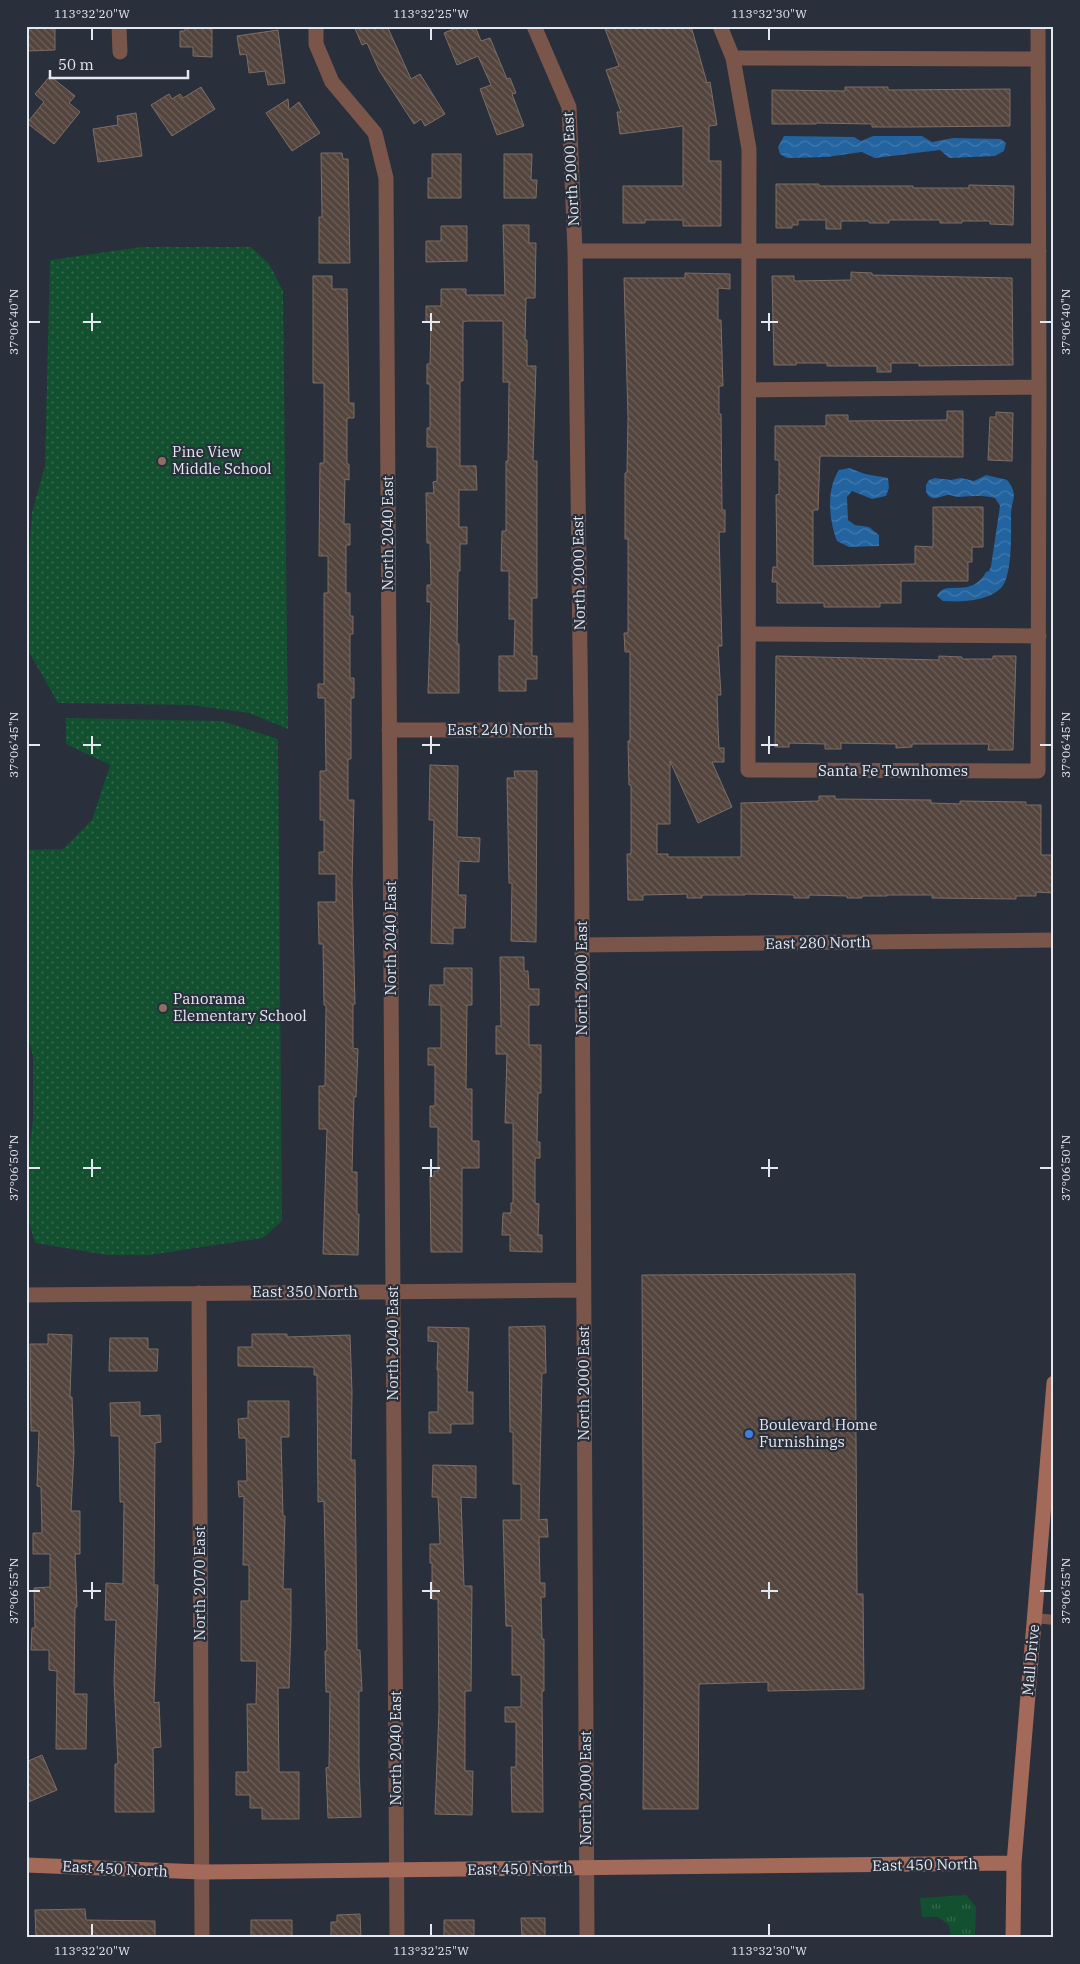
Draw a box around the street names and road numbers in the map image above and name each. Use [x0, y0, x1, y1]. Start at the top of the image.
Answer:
street label: North 2000 East [558, 111, 583, 227]
street label: North 2040 East [378, 476, 397, 590]
street label: North 2000 East [568, 515, 589, 631]
street label: East 240 North [447, 720, 553, 739]
street label: Santa Fe Townhomes [818, 761, 968, 780]
street label: North 2040 East [381, 881, 400, 995]
street label: North 2000 East [572, 921, 591, 1035]
street label: East 280 North [765, 932, 871, 953]
street label: East 350 North [252, 1282, 358, 1301]
street label: North 2040 East [383, 1286, 402, 1400]
street label: North 2000 East [574, 1326, 593, 1440]
street label: North 2070 East [190, 1526, 209, 1640]
street label: Mall Drive [1018, 1623, 1043, 1696]
street label: North 2040 East [386, 1691, 405, 1805]
street label: North 2000 East [576, 1731, 595, 1845]
street label: East 450 North [872, 1854, 978, 1875]
street label: East 450 North [62, 1856, 168, 1881]
street label: East 450 North [467, 1858, 573, 1879]

